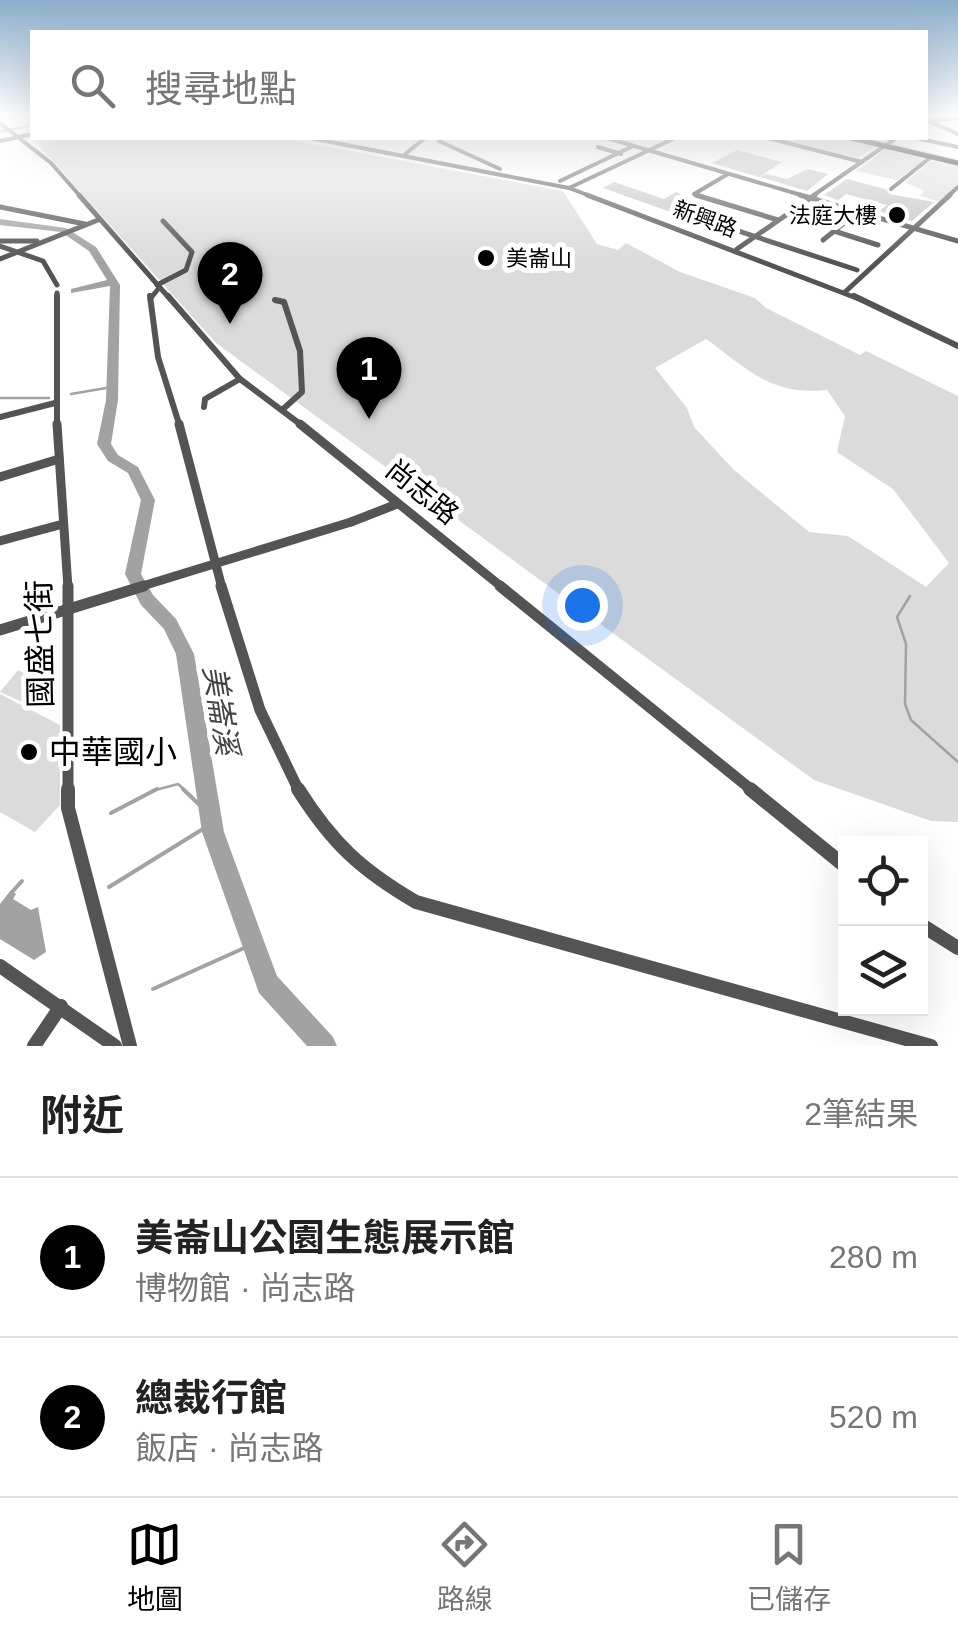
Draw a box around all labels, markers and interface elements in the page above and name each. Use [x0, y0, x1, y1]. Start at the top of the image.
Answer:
search box [30, 30, 928, 140]
icon: search [65, 58, 120, 113]
text: 搜尋地點 [145, 68, 297, 110]
street label: 新興路 [670, 196, 740, 242]
place label: 法庭大樓 [789, 203, 877, 228]
marker: 法庭大樓 [886, 204, 908, 226]
pin: 2 [198, 242, 262, 324]
place label: 美崙山 [506, 246, 572, 271]
marker: 美崙山 [475, 247, 497, 269]
pin: 1 [336, 336, 402, 419]
street label: 尚志路 [380, 454, 464, 530]
street label: 國盛七街 [21, 580, 59, 708]
your location [557, 580, 608, 631]
water label: 美崙溪 [198, 663, 245, 761]
place label: 中華國小 [49, 734, 177, 770]
marker: 中華國小 [18, 741, 40, 763]
map controls [838, 836, 928, 1016]
button: locate [838, 836, 928, 926]
button: layers [838, 926, 928, 1016]
text: 附近 [40, 1092, 124, 1139]
text: 2筆結果 [804, 1096, 918, 1132]
text: 美崙山公園生態展示館 [135, 1217, 515, 1259]
text: 1 [64, 1239, 81, 1275]
text: 280 m [829, 1239, 918, 1275]
text: 博物館 · 尚志路 [135, 1270, 355, 1306]
text: 總裁行館 [135, 1377, 287, 1419]
text: 2 [64, 1399, 81, 1435]
text: 520 m [829, 1399, 918, 1435]
text: 飯店 · 尚志路 [135, 1430, 323, 1466]
tab: 地圖 [127, 1517, 183, 1617]
tab: 路線 [437, 1517, 493, 1617]
tab: 已儲存 [747, 1517, 831, 1617]

